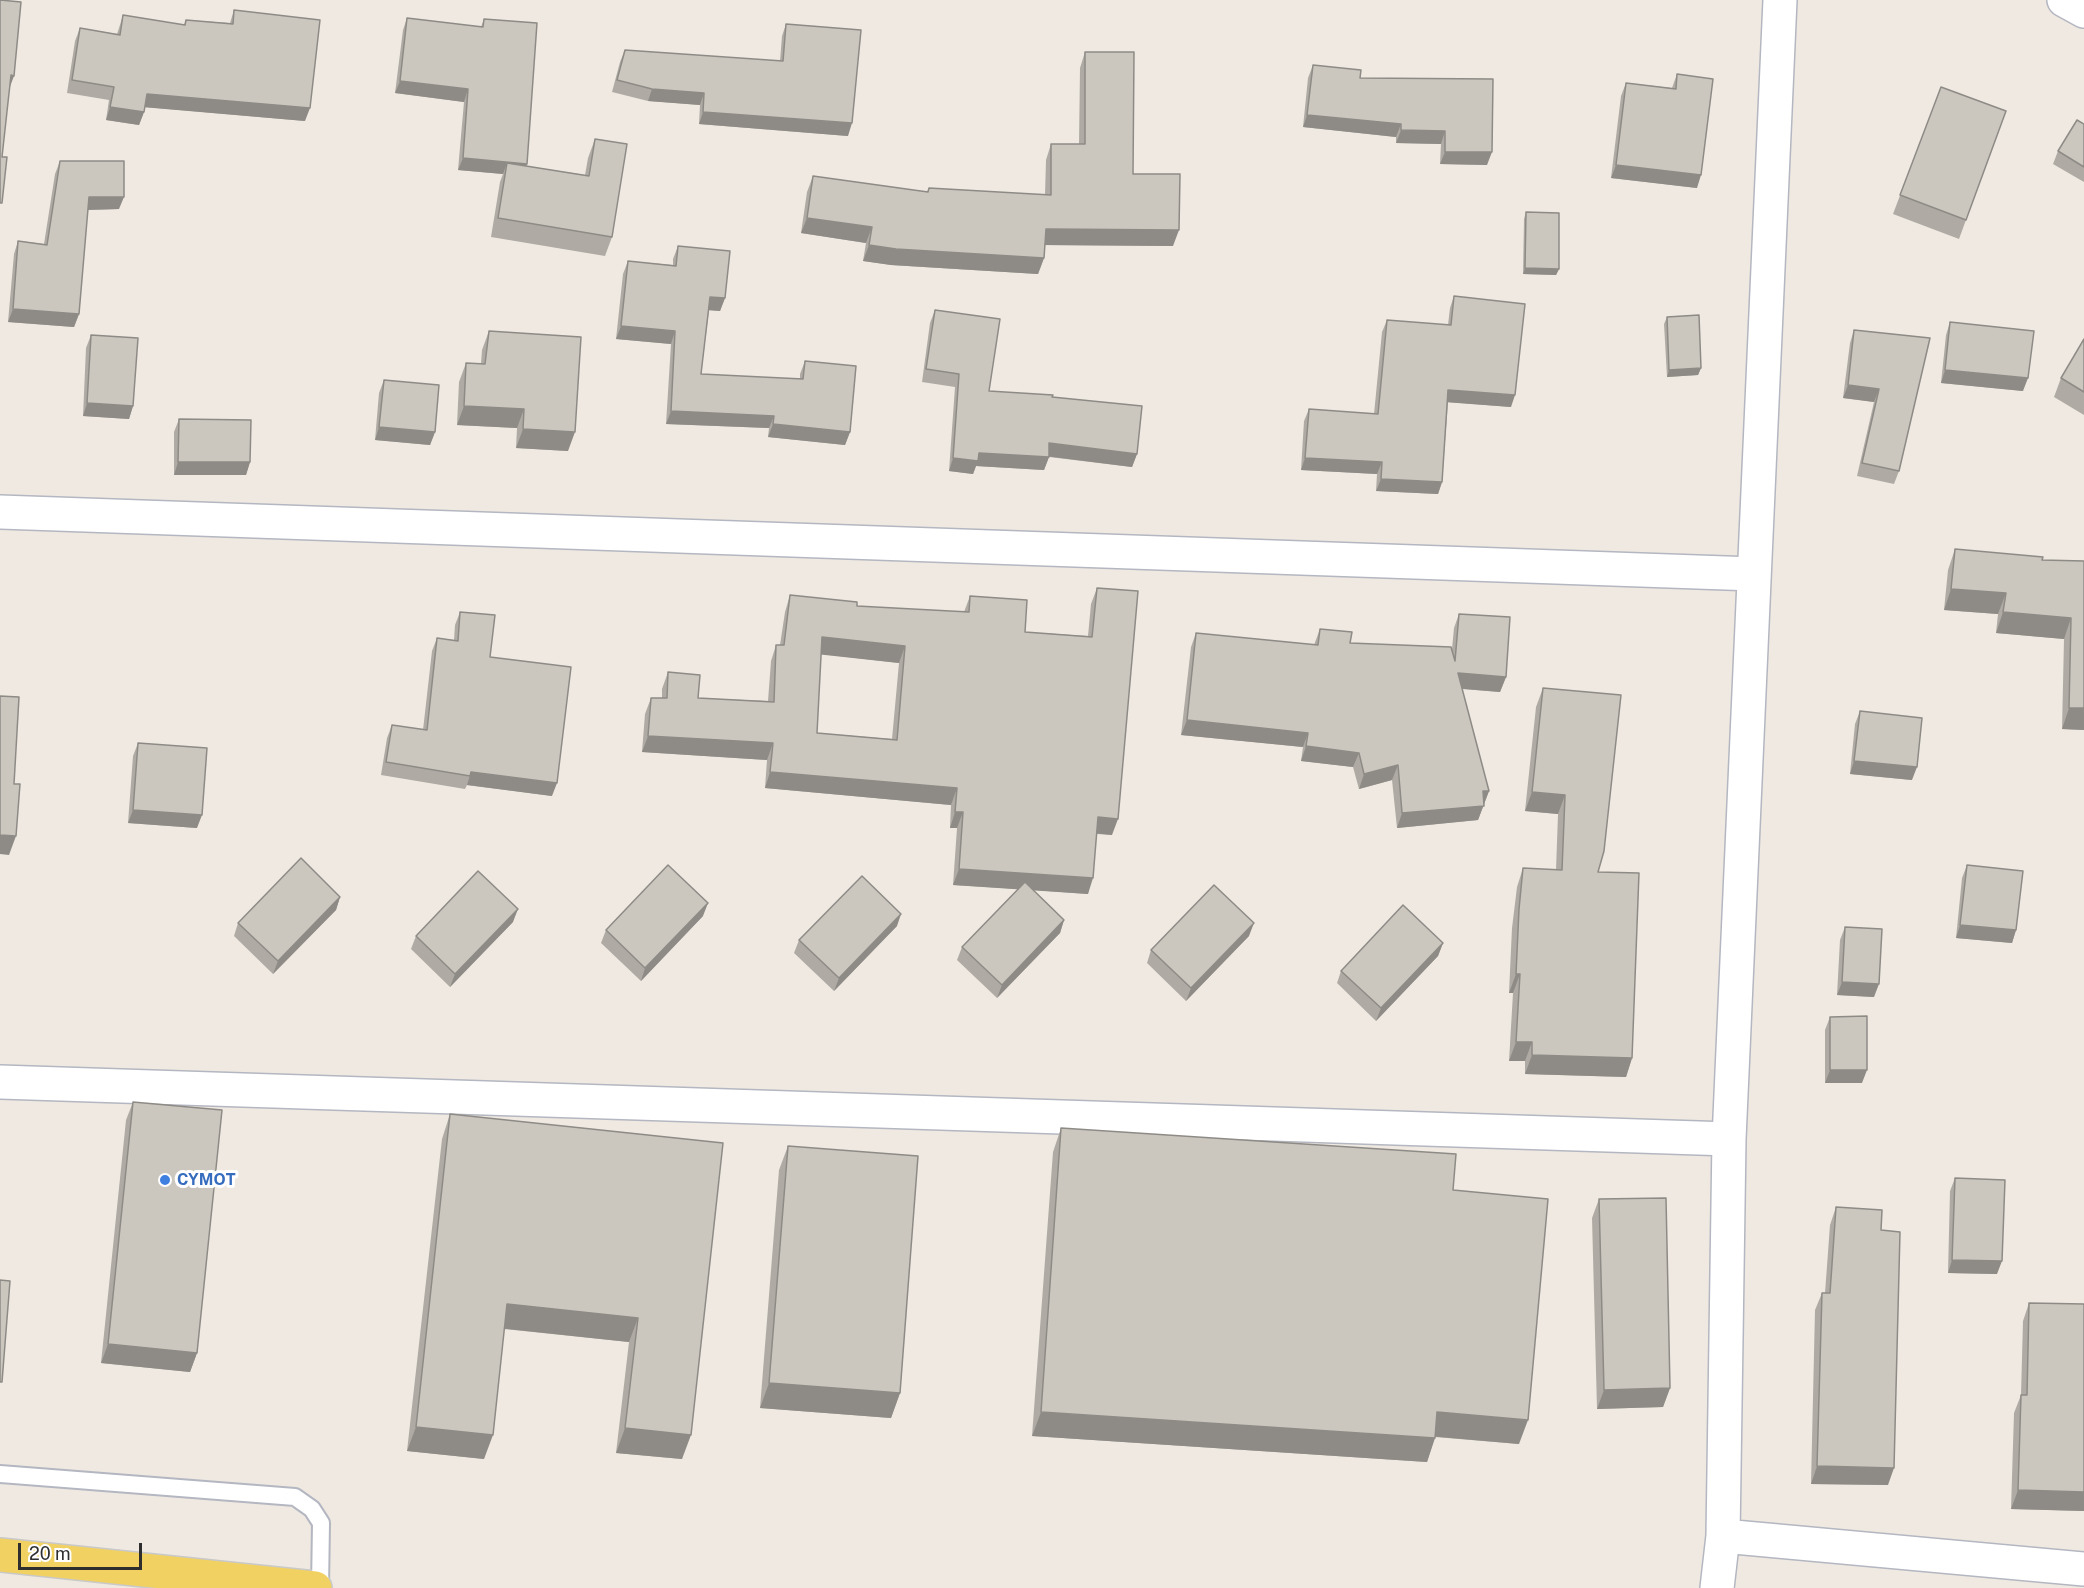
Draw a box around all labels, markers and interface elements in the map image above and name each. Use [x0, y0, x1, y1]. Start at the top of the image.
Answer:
place label: CYMOT [177, 1170, 236, 1190]
marker: CYMOT [158, 1173, 172, 1187]
scale bar [21, 1531, 146, 1569]
text: 20 m [29, 1543, 71, 1564]

